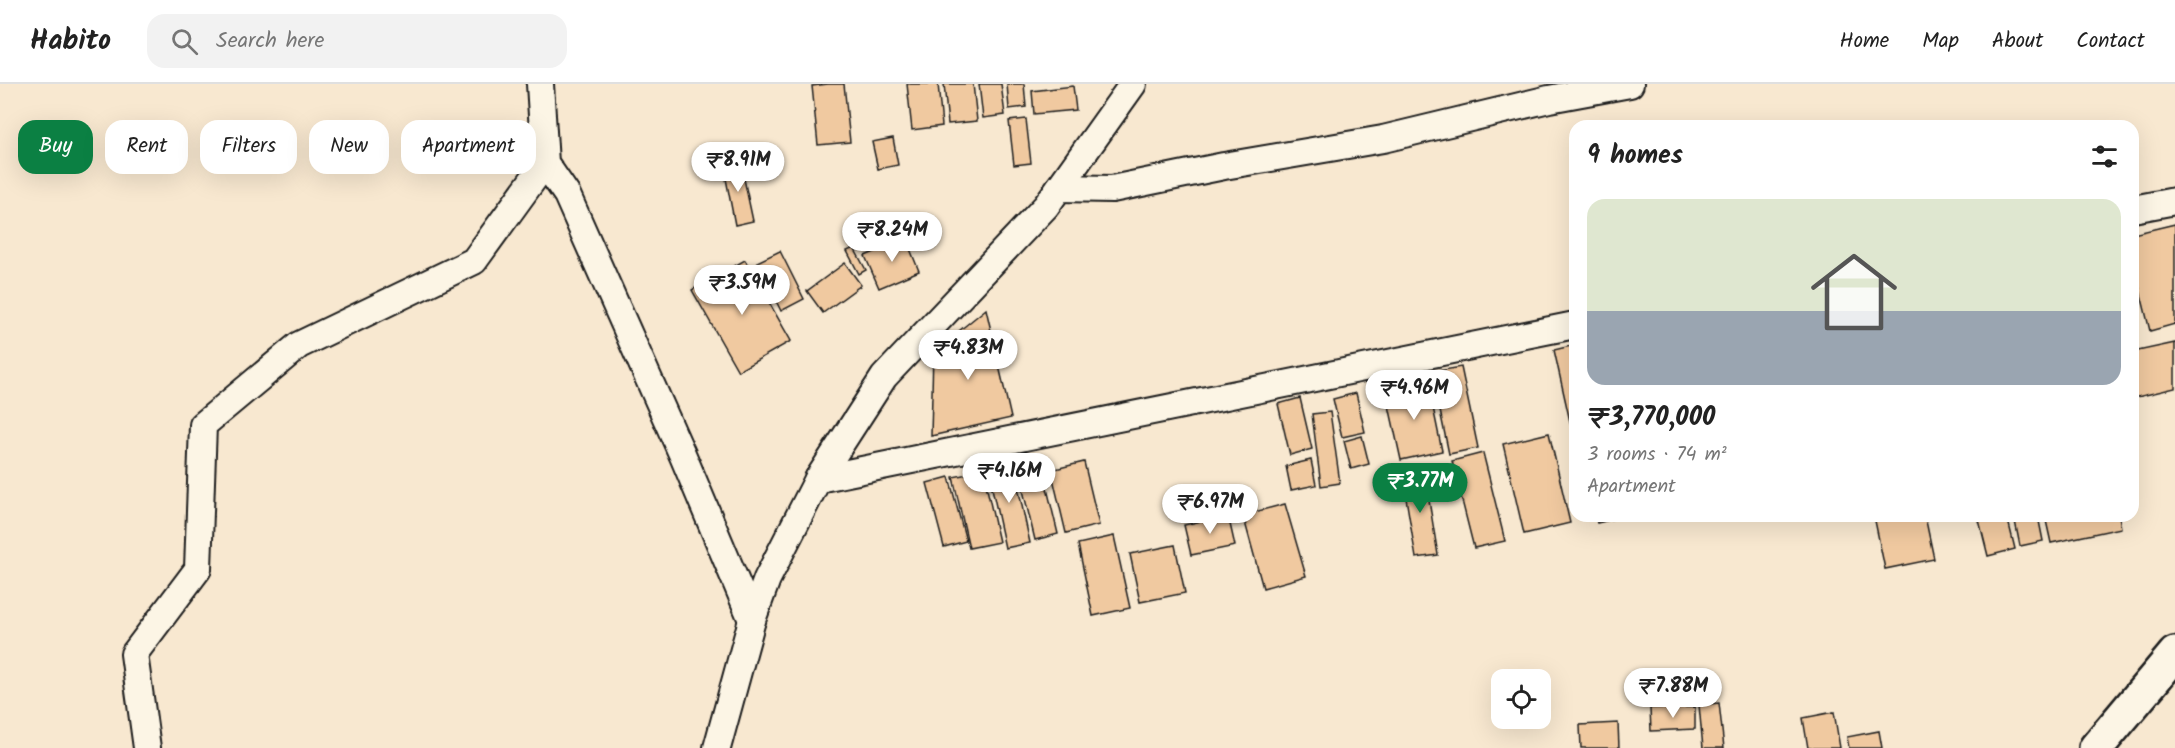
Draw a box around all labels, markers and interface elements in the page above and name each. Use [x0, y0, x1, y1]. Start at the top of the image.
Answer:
search box [147, 14, 567, 68]
text: Habito [30, 19, 111, 64]
text: Search here [216, 24, 325, 59]
icon: search [168, 25, 201, 58]
text: Home [1840, 25, 1889, 58]
text: Map [1922, 25, 1959, 58]
text: About [1992, 25, 2043, 58]
text: Contact [2076, 25, 2145, 58]
chip: Buy [18, 120, 93, 174]
chip: Rent [105, 120, 188, 174]
chip: Filters [200, 120, 297, 174]
chip: New [309, 120, 389, 174]
chip: Apartment [401, 120, 536, 174]
text: 9 homes [1587, 135, 1683, 177]
icon: filters [2088, 140, 2121, 173]
pin: ₹8.91M [689, 142, 787, 193]
text: ₹8.91M [705, 145, 771, 177]
pin: ₹8.24M [843, 212, 941, 263]
text: ₹8.24M [856, 215, 928, 247]
icon: home [1800, 238, 1908, 346]
pin: ₹3.59M [693, 265, 791, 316]
text: ₹3.59M [708, 268, 776, 300]
pin: ₹4.83M [919, 330, 1017, 381]
text: ₹4.83M [933, 333, 1003, 365]
pin: ₹4.96M [1365, 370, 1463, 421]
text: ₹4.96M [1379, 373, 1449, 405]
text: ₹3,770,000 [1587, 397, 1715, 439]
text: 3 rooms · 74 m² [1587, 439, 1727, 471]
pin: ₹4.16M [960, 453, 1058, 504]
text: ₹4.16M [976, 456, 1042, 488]
pin: ₹3.77M [1371, 463, 1469, 514]
text: ₹3.77M [1386, 466, 1454, 498]
text: Apartment [1587, 471, 1676, 503]
pin: ₹6.97M [1161, 484, 1259, 535]
text: ₹6.97M [1176, 487, 1244, 519]
pin: ₹7.88M [1624, 668, 1722, 719]
map controls [1491, 669, 1551, 729]
button: locate [1491, 669, 1551, 729]
text: ₹7.88M [1638, 671, 1708, 703]

